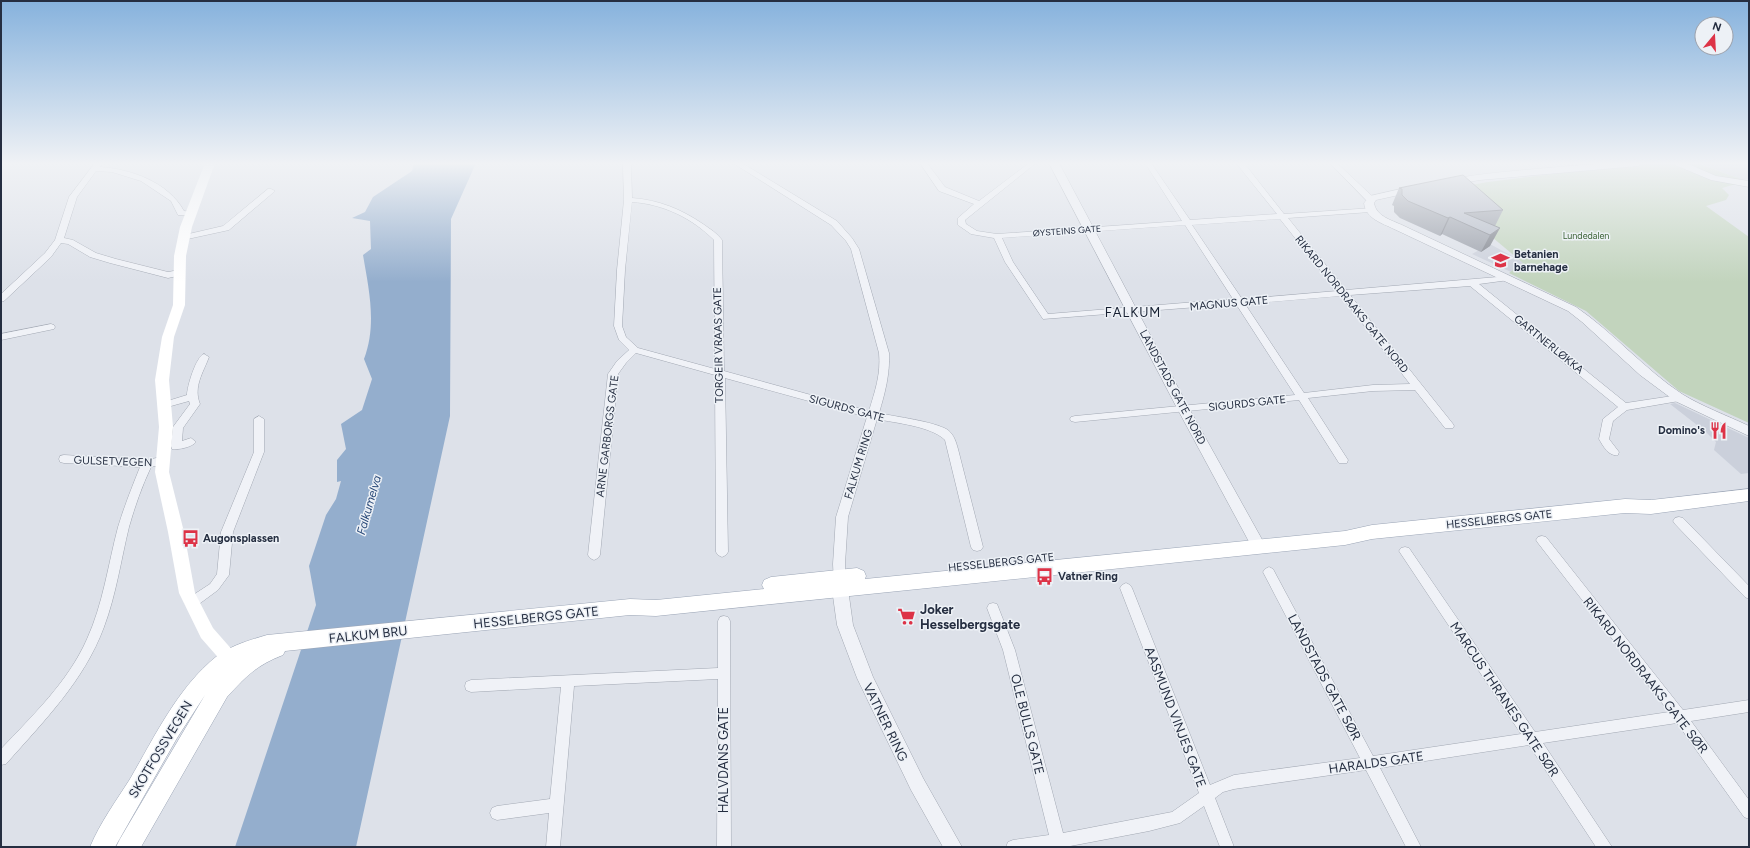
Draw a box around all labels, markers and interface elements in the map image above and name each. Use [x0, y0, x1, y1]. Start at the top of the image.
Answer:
north arrow [1694, 16, 1734, 56]
text: N [1711, 19, 1723, 34]
street label: ØYSTEINS GATE [1032, 223, 1101, 238]
park label: Lundedalen [1563, 230, 1609, 241]
street label: RIKARD NORDRAAKS GATE NORD [1292, 233, 1411, 376]
place label: Betanien barnehage [1514, 248, 1568, 274]
school or university icon: Betanien barnehage [1491, 250, 1511, 270]
street label: TORGEIR VRAAS GATE [711, 287, 726, 403]
street label: MAGNUS GATE [1189, 294, 1269, 313]
district label: FALKUM [1105, 305, 1161, 320]
street label: GARTNERLØKKA [1511, 312, 1587, 377]
street label: LANDSTADS GATE NORD [1137, 328, 1209, 447]
street label: ARNE GARBORGS GATE [594, 374, 621, 498]
street label: SIGURDS GATE [808, 392, 886, 425]
street label: SIGURDS GATE [1208, 393, 1287, 414]
restaurant icon: Domino's [1708, 420, 1728, 440]
place label: Domino's [1658, 424, 1705, 437]
street label: FALKUM RING [842, 428, 875, 501]
street label: GULSETVEGEN [73, 454, 153, 469]
water label: Falkumelva [354, 474, 384, 536]
street label: HESSELBERGS GATE [1445, 507, 1553, 532]
bus stop icon: Augonsplassen [180, 528, 200, 548]
place label: Augonsplassen [203, 532, 279, 545]
street label: HESSELBERGS GATE [947, 550, 1055, 575]
bus stop icon: Vatner Ring [1035, 566, 1055, 586]
place label: Vatner Ring [1058, 570, 1118, 583]
street label: RIKARD NORDRAAKS GATE SØR [1580, 594, 1711, 756]
place label: Joker Hesselbergsgate [920, 602, 1020, 632]
street label: HESSELBERGS GATE [473, 603, 600, 632]
supermarket icon: Joker Hesselbergsgate [897, 606, 917, 626]
street label: LANDSTADS GATE SØR [1285, 612, 1364, 743]
street label: MARCUS THRANES GATE SØR [1447, 619, 1562, 779]
street label: FALKUM BRU [328, 623, 408, 646]
street label: AASMUND VINJES GATE [1142, 645, 1209, 790]
street label: OLE BULLS GATE [1008, 672, 1047, 776]
street label: VATNER RING [860, 681, 911, 764]
street label: SKOTFOSSVEGEN [126, 698, 195, 800]
street label: HALVDANS GATE [716, 707, 731, 813]
street label: HARALDS GATE [1328, 748, 1425, 777]

